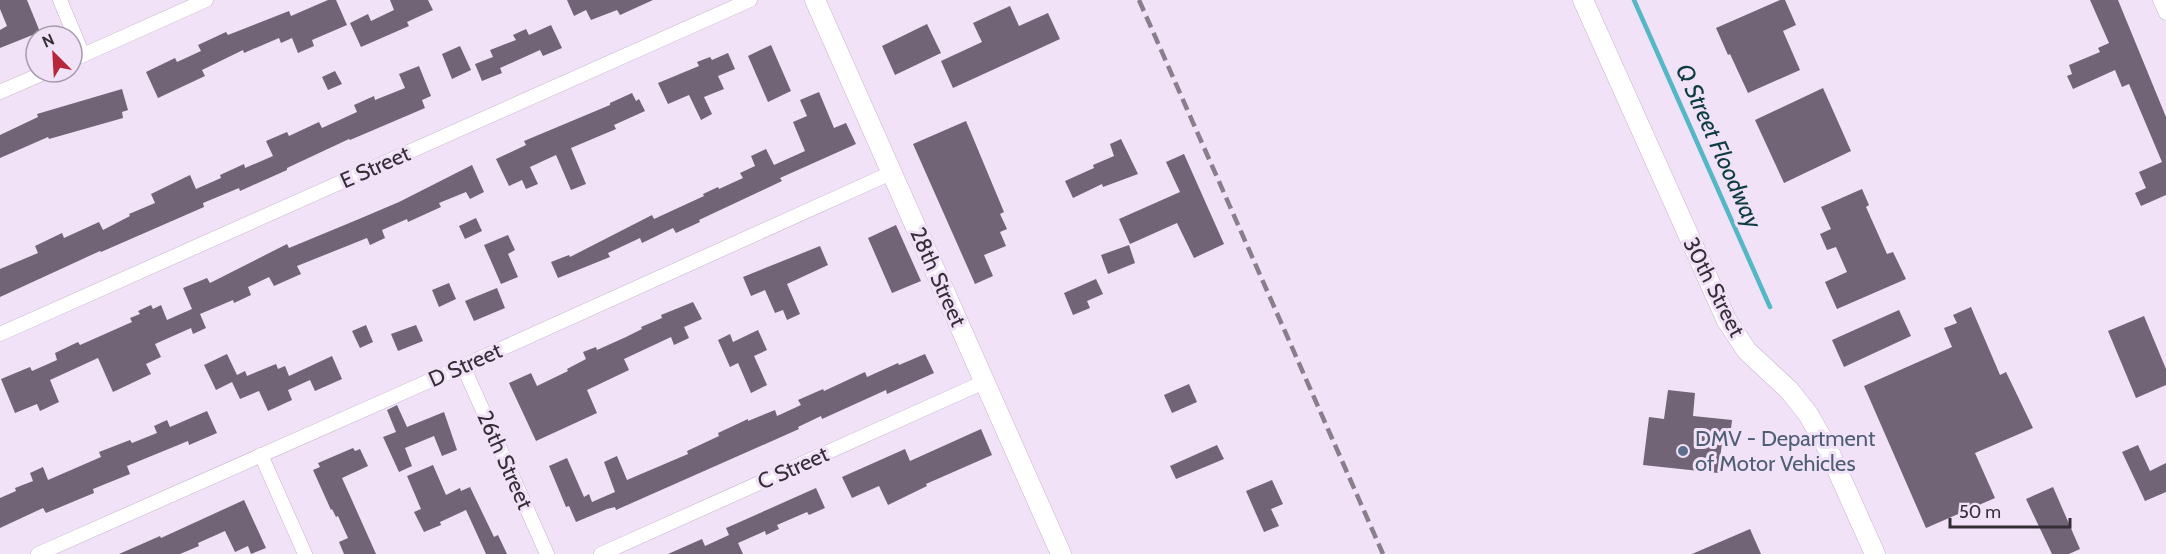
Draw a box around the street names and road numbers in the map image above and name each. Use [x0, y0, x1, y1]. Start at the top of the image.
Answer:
street label: E Street [336, 139, 415, 194]
street label: 28th Street [904, 223, 972, 331]
street label: 30th Street [1677, 233, 1751, 342]
street label: D Street [424, 337, 506, 393]
street label: 26th Street [471, 407, 539, 514]
street label: C Street [753, 440, 833, 496]

